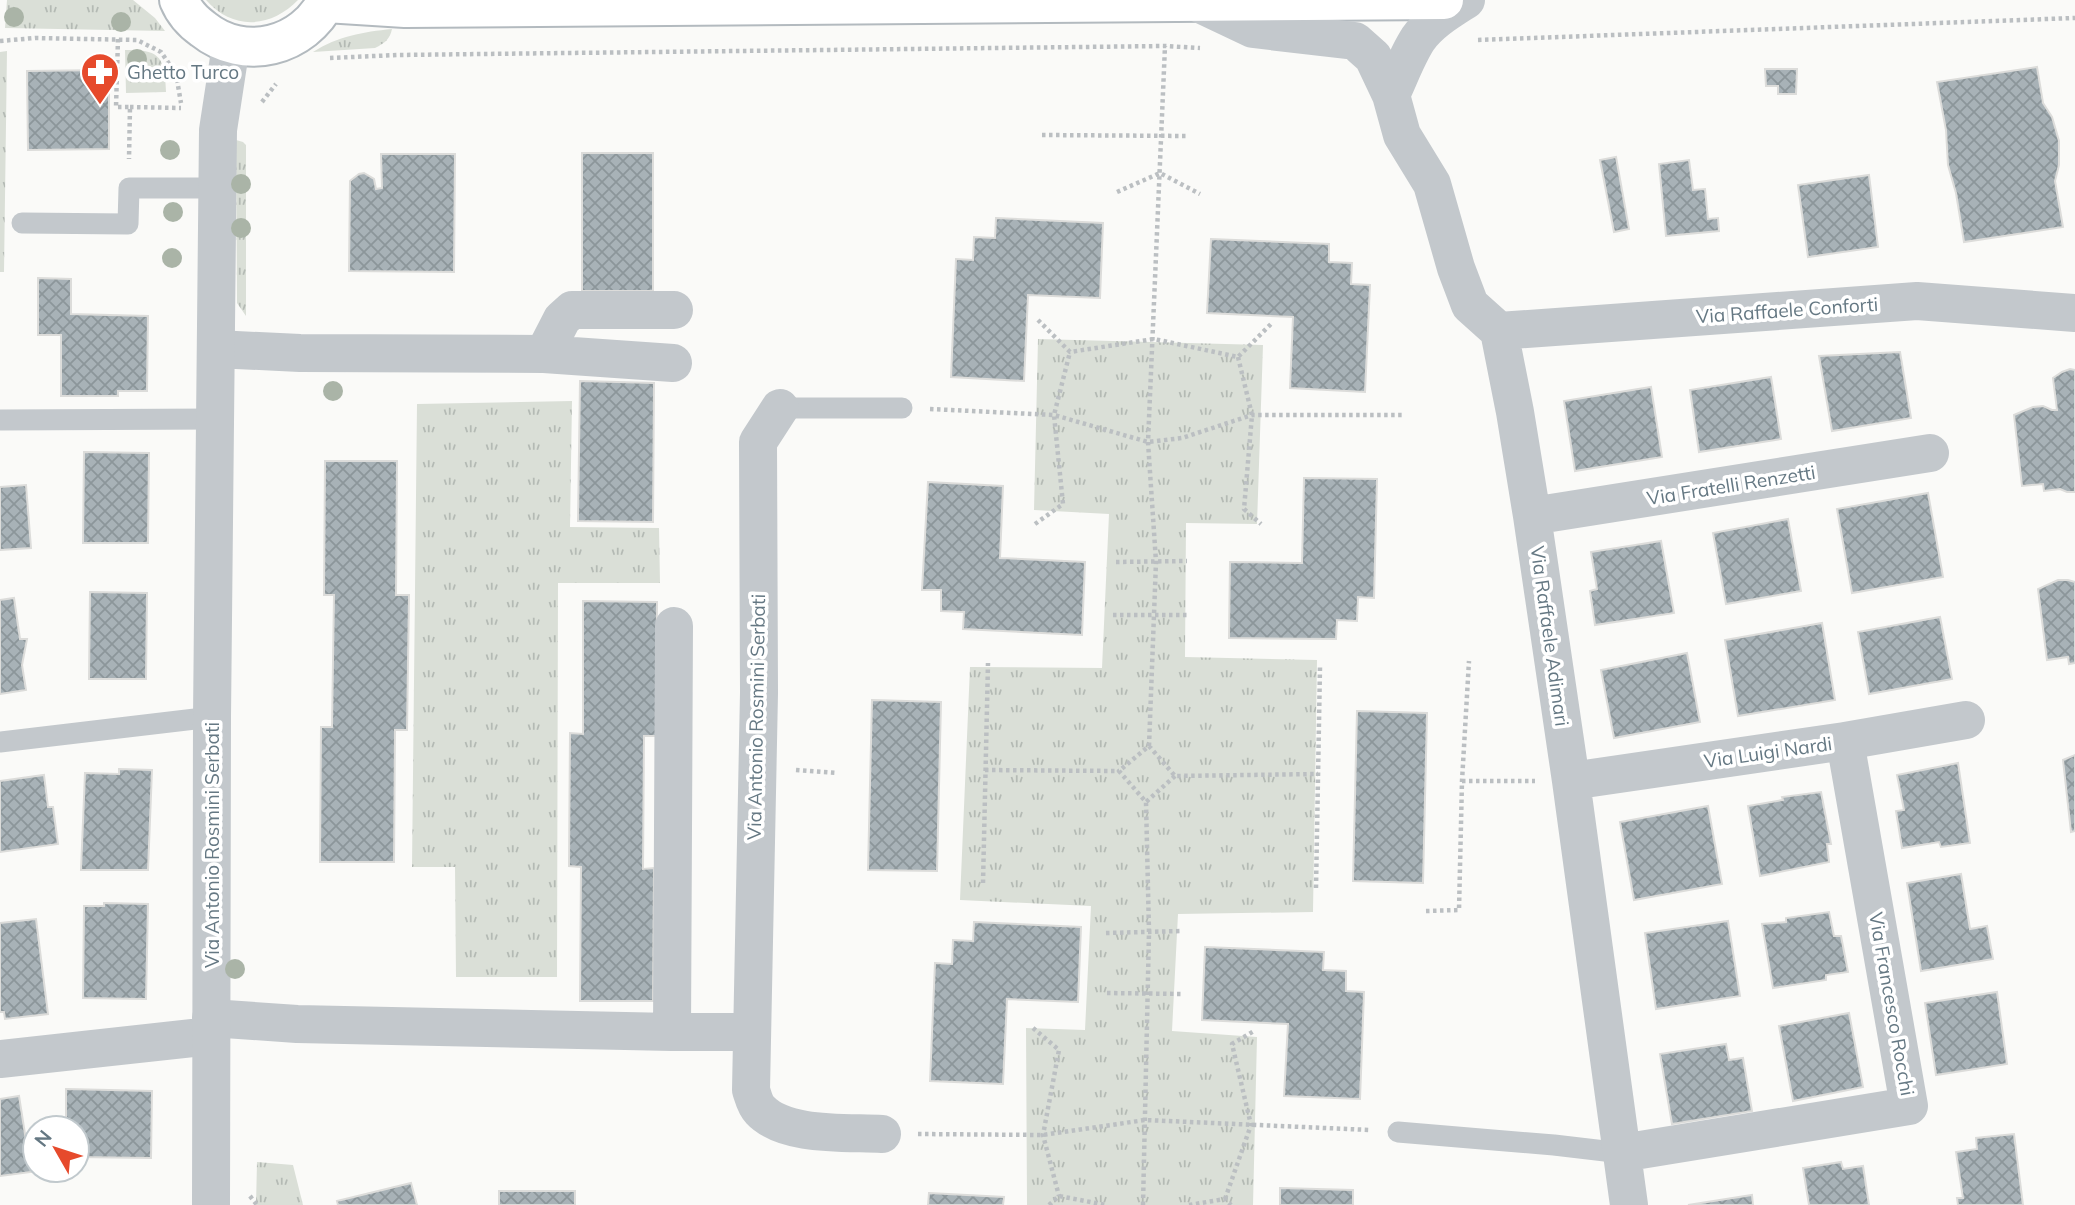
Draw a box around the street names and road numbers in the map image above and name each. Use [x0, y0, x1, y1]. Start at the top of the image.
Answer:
street label: Via Raffaele Conforti [1695, 292, 1879, 328]
street label: Via Fratelli Renzetti [1645, 460, 1817, 510]
street label: Via Raffaele Adimari [1525, 544, 1575, 728]
street label: Via Antonio Rosmini Serbati [742, 594, 770, 840]
street label: Via Antonio Rosmini Serbati [200, 722, 224, 968]
street label: Via Luigi Nardi [1702, 731, 1834, 773]
street label: Via Francesco Rocchi [1864, 910, 1920, 1098]

